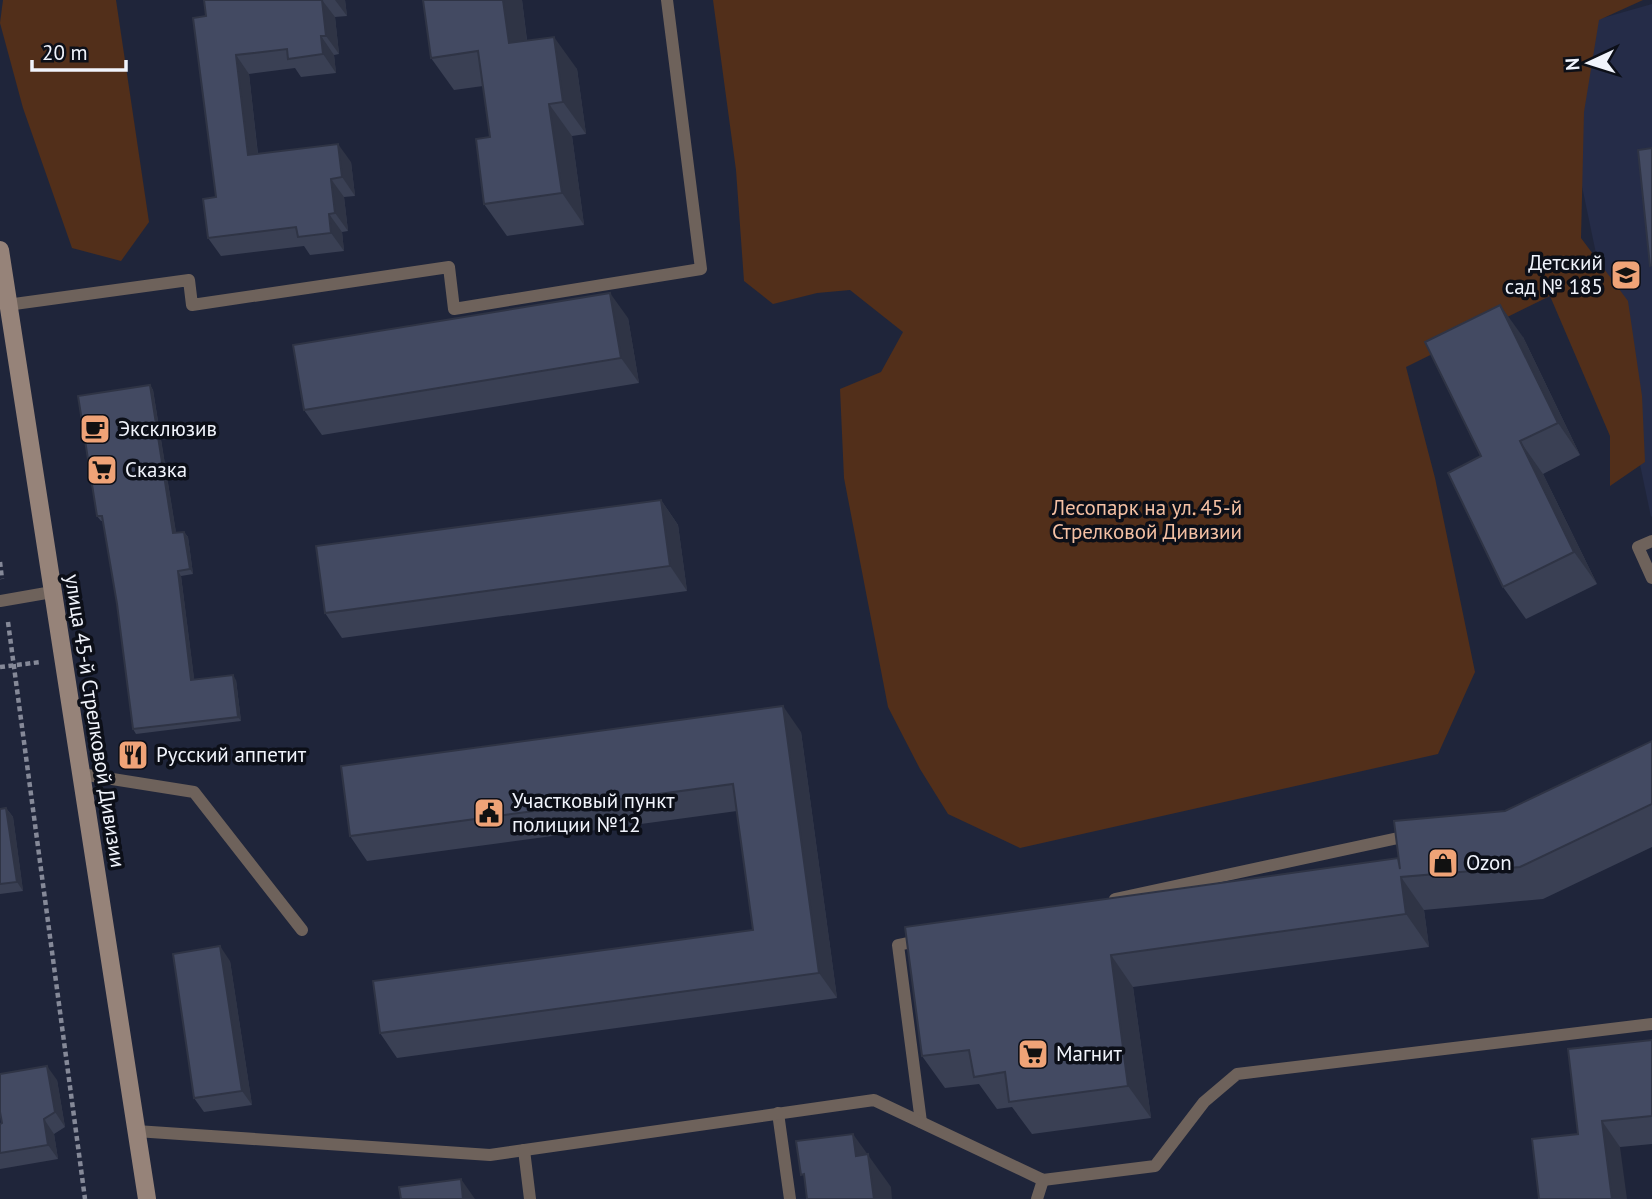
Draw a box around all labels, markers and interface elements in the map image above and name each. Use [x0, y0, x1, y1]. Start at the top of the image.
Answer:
scale bar [32, 28, 126, 72]
north arrow [1554, 28, 1624, 98]
text: 20 m [42, 39, 88, 66]
text: N [1560, 57, 1584, 71]
place label: Детский сад № 185 [1505, 249, 1603, 300]
school or university icon: Детский сад № 185 [1609, 258, 1643, 292]
cafe icon: Эксклюзив [78, 412, 112, 446]
place label: Эксклюзив [118, 415, 217, 442]
supermarket icon: Сказка [85, 453, 119, 487]
place label: Сказка [125, 456, 187, 483]
park label: Лесопарк на ул. 45-й Стрелковой Дивизии [1051, 494, 1242, 545]
street label: улица 45-й Стрелковой Дивизии [59, 572, 132, 870]
restaurant icon: Русский аппетит [116, 738, 150, 772]
place label: Русский аппетит [156, 741, 307, 768]
place label: Участковый пункт полиции №12 [512, 787, 675, 838]
public building icon: Участковый пункт полиции №12 [472, 796, 506, 830]
shop icon: Ozon [1426, 846, 1460, 880]
place label: Ozon [1466, 849, 1512, 876]
supermarket icon: Магнит [1016, 1037, 1050, 1071]
place label: Магнит [1056, 1040, 1123, 1067]

